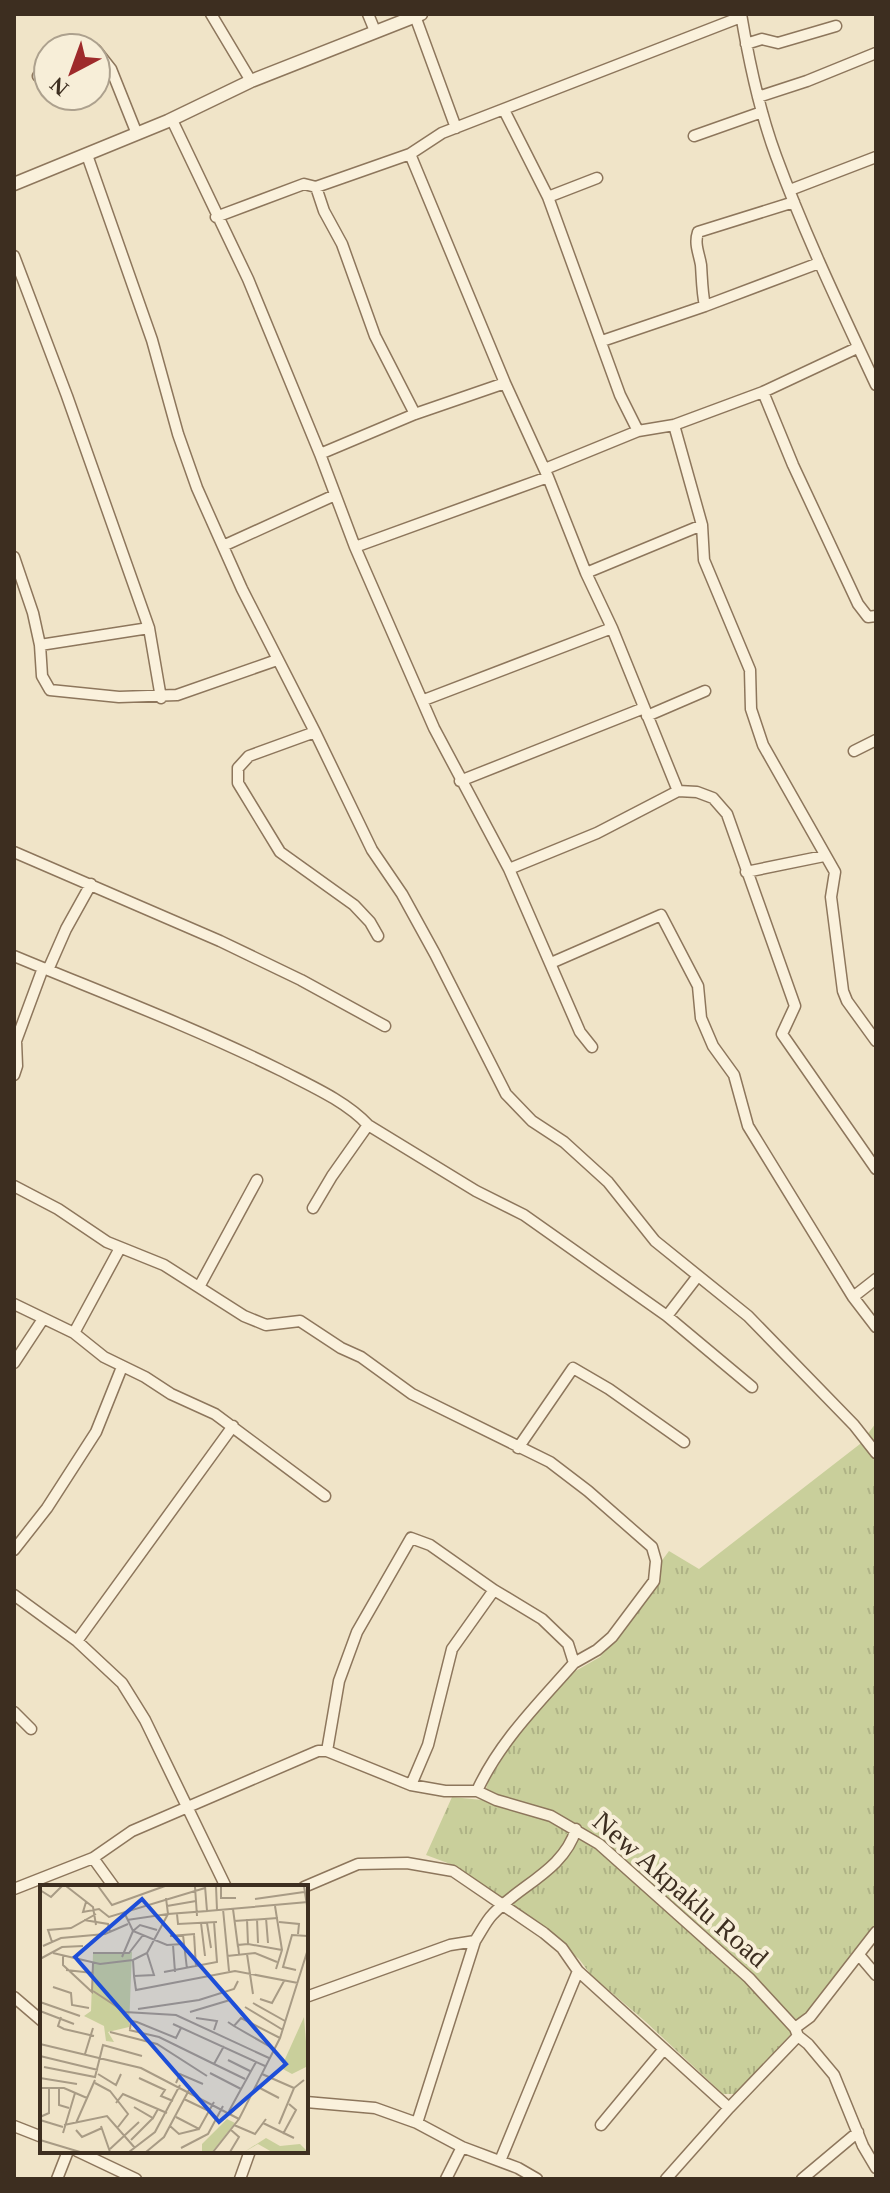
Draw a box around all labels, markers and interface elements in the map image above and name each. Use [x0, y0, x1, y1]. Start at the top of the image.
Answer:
north arrow [32, 32, 112, 112]
text: N [45, 72, 73, 101]
street label: New Akpaklu Road [587, 1805, 774, 1974]
inset map [40, 1885, 308, 2153]

